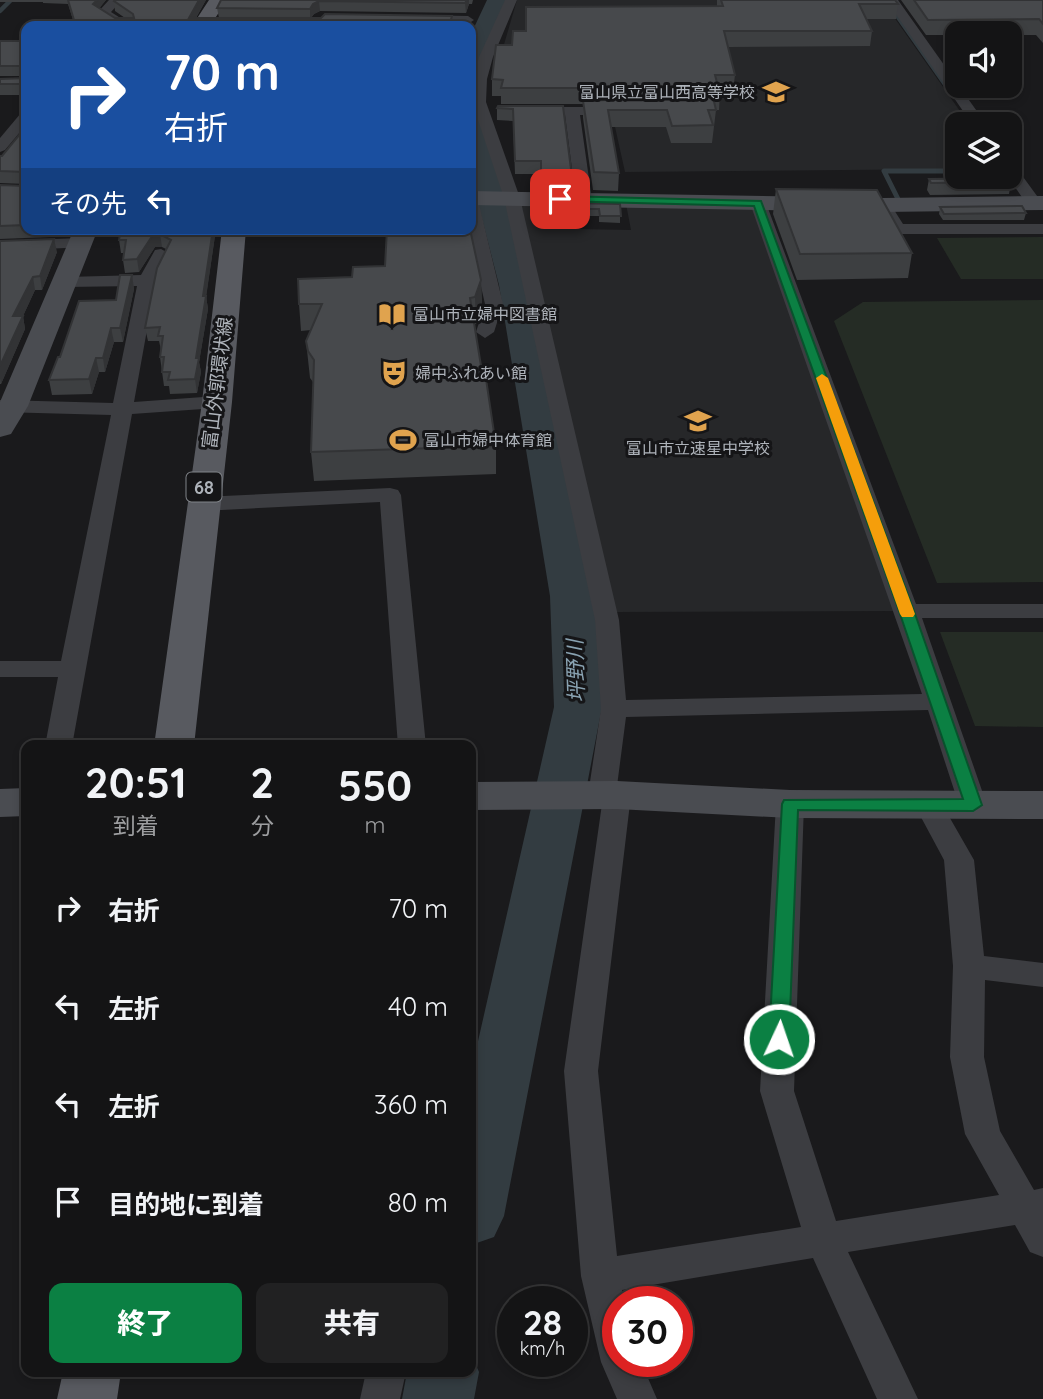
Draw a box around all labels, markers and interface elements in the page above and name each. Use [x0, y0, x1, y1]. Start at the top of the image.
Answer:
map controls [945, 21, 1022, 189]
button: sound [945, 21, 1022, 98]
text: 70 m [164, 41, 280, 102]
icon: right [49, 49, 140, 140]
school or university icon: 富山県立富山西高等学校 [761, 77, 791, 107]
place label: 富山県立富山西高等学校 [579, 82, 755, 102]
text: 右折 [164, 107, 228, 147]
button: layers [945, 112, 1022, 189]
pin [530, 169, 590, 229]
icon: arrive [541, 180, 579, 218]
icon: left [141, 182, 179, 220]
text: その先 [49, 187, 127, 220]
library icon: 富山市立婦中図書館 [377, 299, 407, 329]
place label: 富山市立婦中図書館 [413, 304, 557, 324]
street label: 富山外郭環状線 [197, 316, 237, 450]
theatre icon: 婦中ふれあい館 [379, 358, 409, 388]
place label: 婦中ふれあい館 [415, 363, 527, 383]
school or university icon: 富山市立速星中学校 [683, 406, 713, 436]
sports icon: 富山市婦中体育館 [388, 425, 418, 455]
place label: 富山市婦中体育館 [424, 430, 552, 450]
place label: 富山市立速星中学校 [626, 438, 770, 458]
road number: 68 [186, 472, 222, 502]
water label: 坪野川 [561, 637, 589, 703]
text: 20:51 [85, 756, 186, 809]
text: 2 [250, 756, 274, 809]
text: 550 [338, 759, 412, 812]
text: m [365, 810, 386, 839]
text: 到着 [113, 811, 159, 840]
text: 分 [251, 811, 274, 840]
icon: right [49, 889, 87, 927]
text: 70 m [388, 892, 448, 925]
text: 右折 [108, 894, 160, 927]
icon: left [49, 987, 87, 1025]
text: 40 m [388, 990, 448, 1023]
text: 左折 [108, 992, 160, 1025]
position arrow [742, 1002, 816, 1076]
icon: left [49, 1085, 87, 1123]
text: 360 m [374, 1088, 448, 1121]
text: 左折 [108, 1090, 160, 1123]
icon: arrive [49, 1183, 87, 1221]
text: 80 m [388, 1186, 448, 1219]
text: 目的地に到着 [108, 1188, 264, 1221]
button: 終了 [49, 1283, 242, 1363]
button: 共有 [256, 1283, 448, 1363]
speed limit sign: 30 [602, 1286, 693, 1377]
text: 28 [523, 1300, 562, 1344]
text: km/h [520, 1337, 565, 1360]

